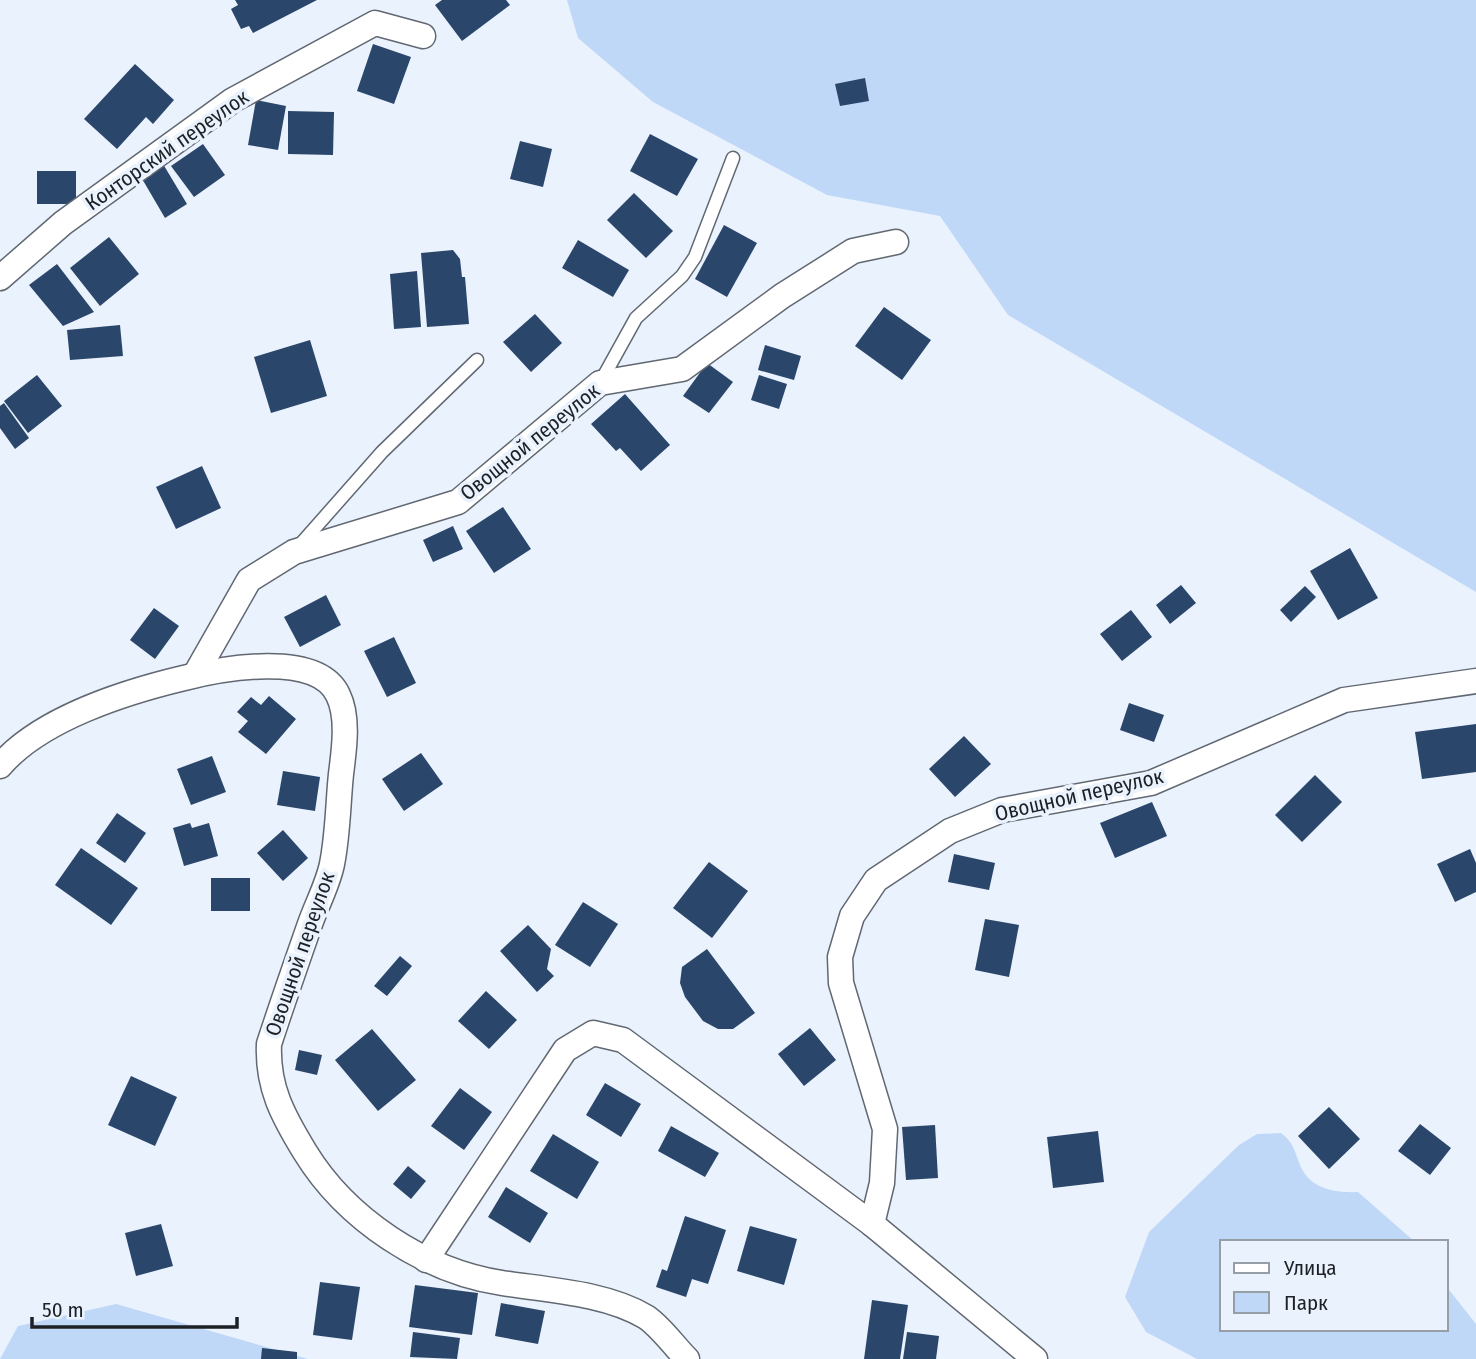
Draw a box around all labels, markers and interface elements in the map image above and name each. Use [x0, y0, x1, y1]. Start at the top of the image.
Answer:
street label: Конторский переулок [80, 84, 254, 216]
street label: Овощной переулок [455, 378, 605, 506]
street label: Овощной переулок [992, 763, 1166, 827]
street label: Овощной переулок [260, 868, 340, 1040]
legend [1220, 1240, 1448, 1331]
text: Улица [1283, 1255, 1337, 1281]
scale bar [32, 1286, 236, 1330]
text: Парк [1284, 1290, 1328, 1316]
text: 50 m [42, 1297, 84, 1323]

